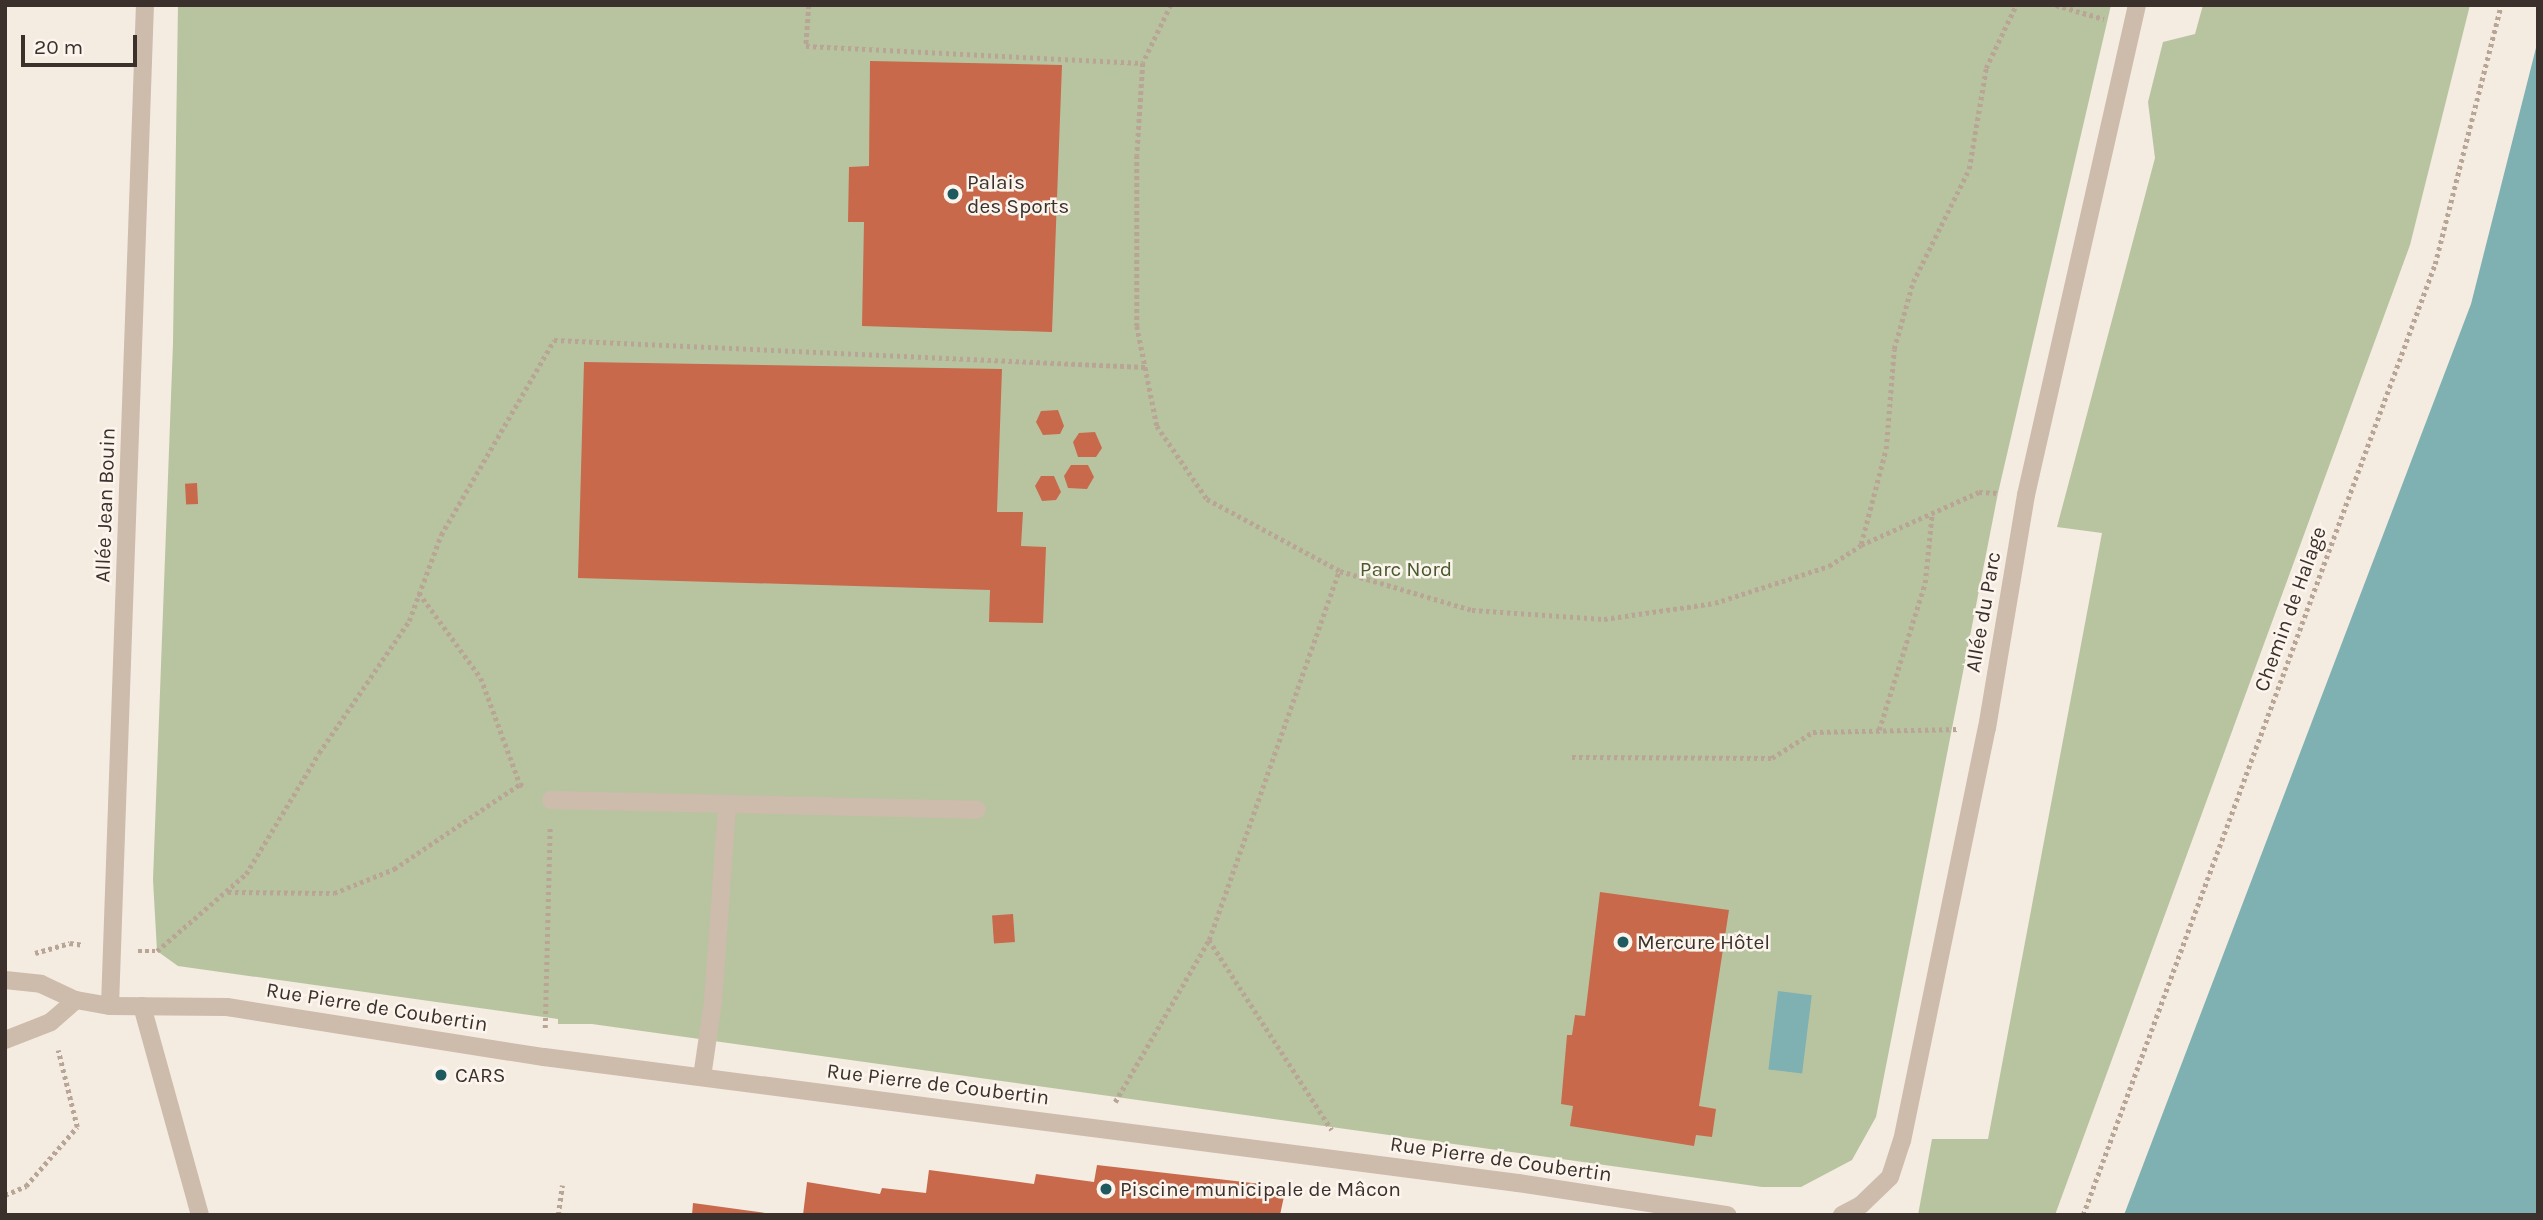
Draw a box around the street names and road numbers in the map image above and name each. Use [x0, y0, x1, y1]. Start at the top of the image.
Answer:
street label: Allée Jean Bouin [90, 427, 120, 583]
street label: Chemin de Halage [2248, 523, 2332, 695]
street label: Allée du Parc [1960, 550, 2006, 674]
street label: Rue Pierre de Coubertin [264, 977, 490, 1037]
street label: Rue Pierre de Coubertin [825, 1058, 1051, 1110]
street label: Rue Pierre de Coubertin [1388, 1131, 1614, 1187]

